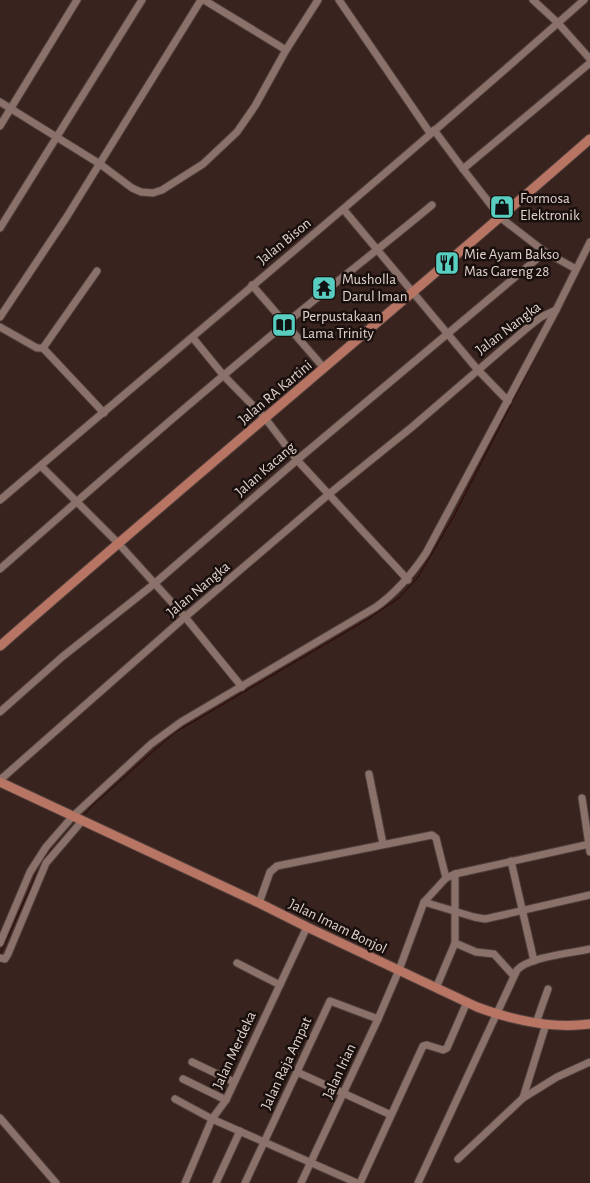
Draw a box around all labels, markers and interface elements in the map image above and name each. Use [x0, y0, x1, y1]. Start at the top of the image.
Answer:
place label: Formosa Elektronik [520, 191, 580, 223]
shop icon: Formosa Elektronik [489, 194, 515, 220]
street label: Jalan Bison [255, 215, 314, 267]
place label: Mie Ayam Bakso Mas Gareng 28 [464, 247, 559, 279]
restaurant icon: Mie Ayam Bakso Mas Gareng 28 [434, 250, 460, 276]
place label: Musholla Darul Iman [342, 272, 408, 304]
temple icon: Musholla Darul Iman [311, 275, 337, 301]
street label: Jalan Nangka [473, 299, 544, 358]
place label: Perpustakaan Lama Trinity [302, 309, 381, 341]
library icon: Perpustakaan Lama Trinity [271, 312, 297, 338]
street label: Jalan RA Kartini [236, 357, 315, 427]
street label: Jalan Kacang [232, 439, 299, 499]
street label: Jalan Nangka [164, 559, 233, 620]
street label: Jalan Imam Bonjol [286, 896, 389, 957]
street label: Jalan Merdeka [210, 1009, 259, 1091]
street label: Jalan Raja Ampat [258, 1014, 315, 1112]
street label: Jalan Irian [320, 1041, 359, 1101]

